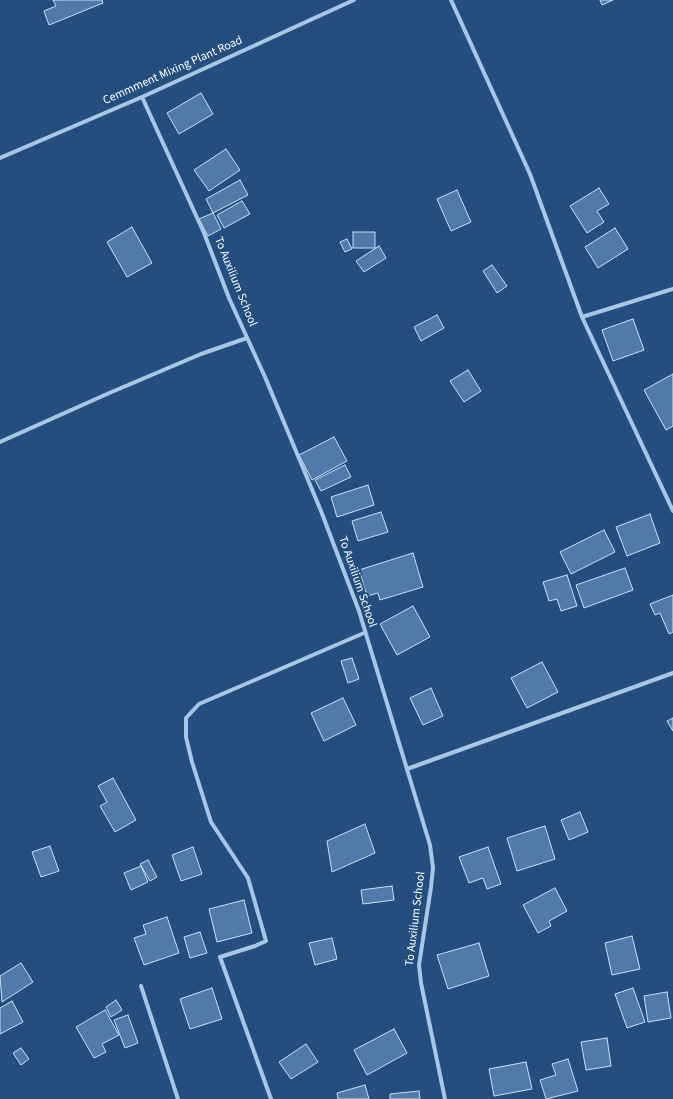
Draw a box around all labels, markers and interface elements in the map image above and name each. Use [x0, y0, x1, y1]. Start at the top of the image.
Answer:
street label: Cemmment Mixing Plant Road [101, 34, 245, 108]
street label: To Auxilium School [210, 235, 260, 329]
street label: To Auxilium School [335, 535, 379, 629]
street label: To Auxilium School [403, 871, 429, 967]

